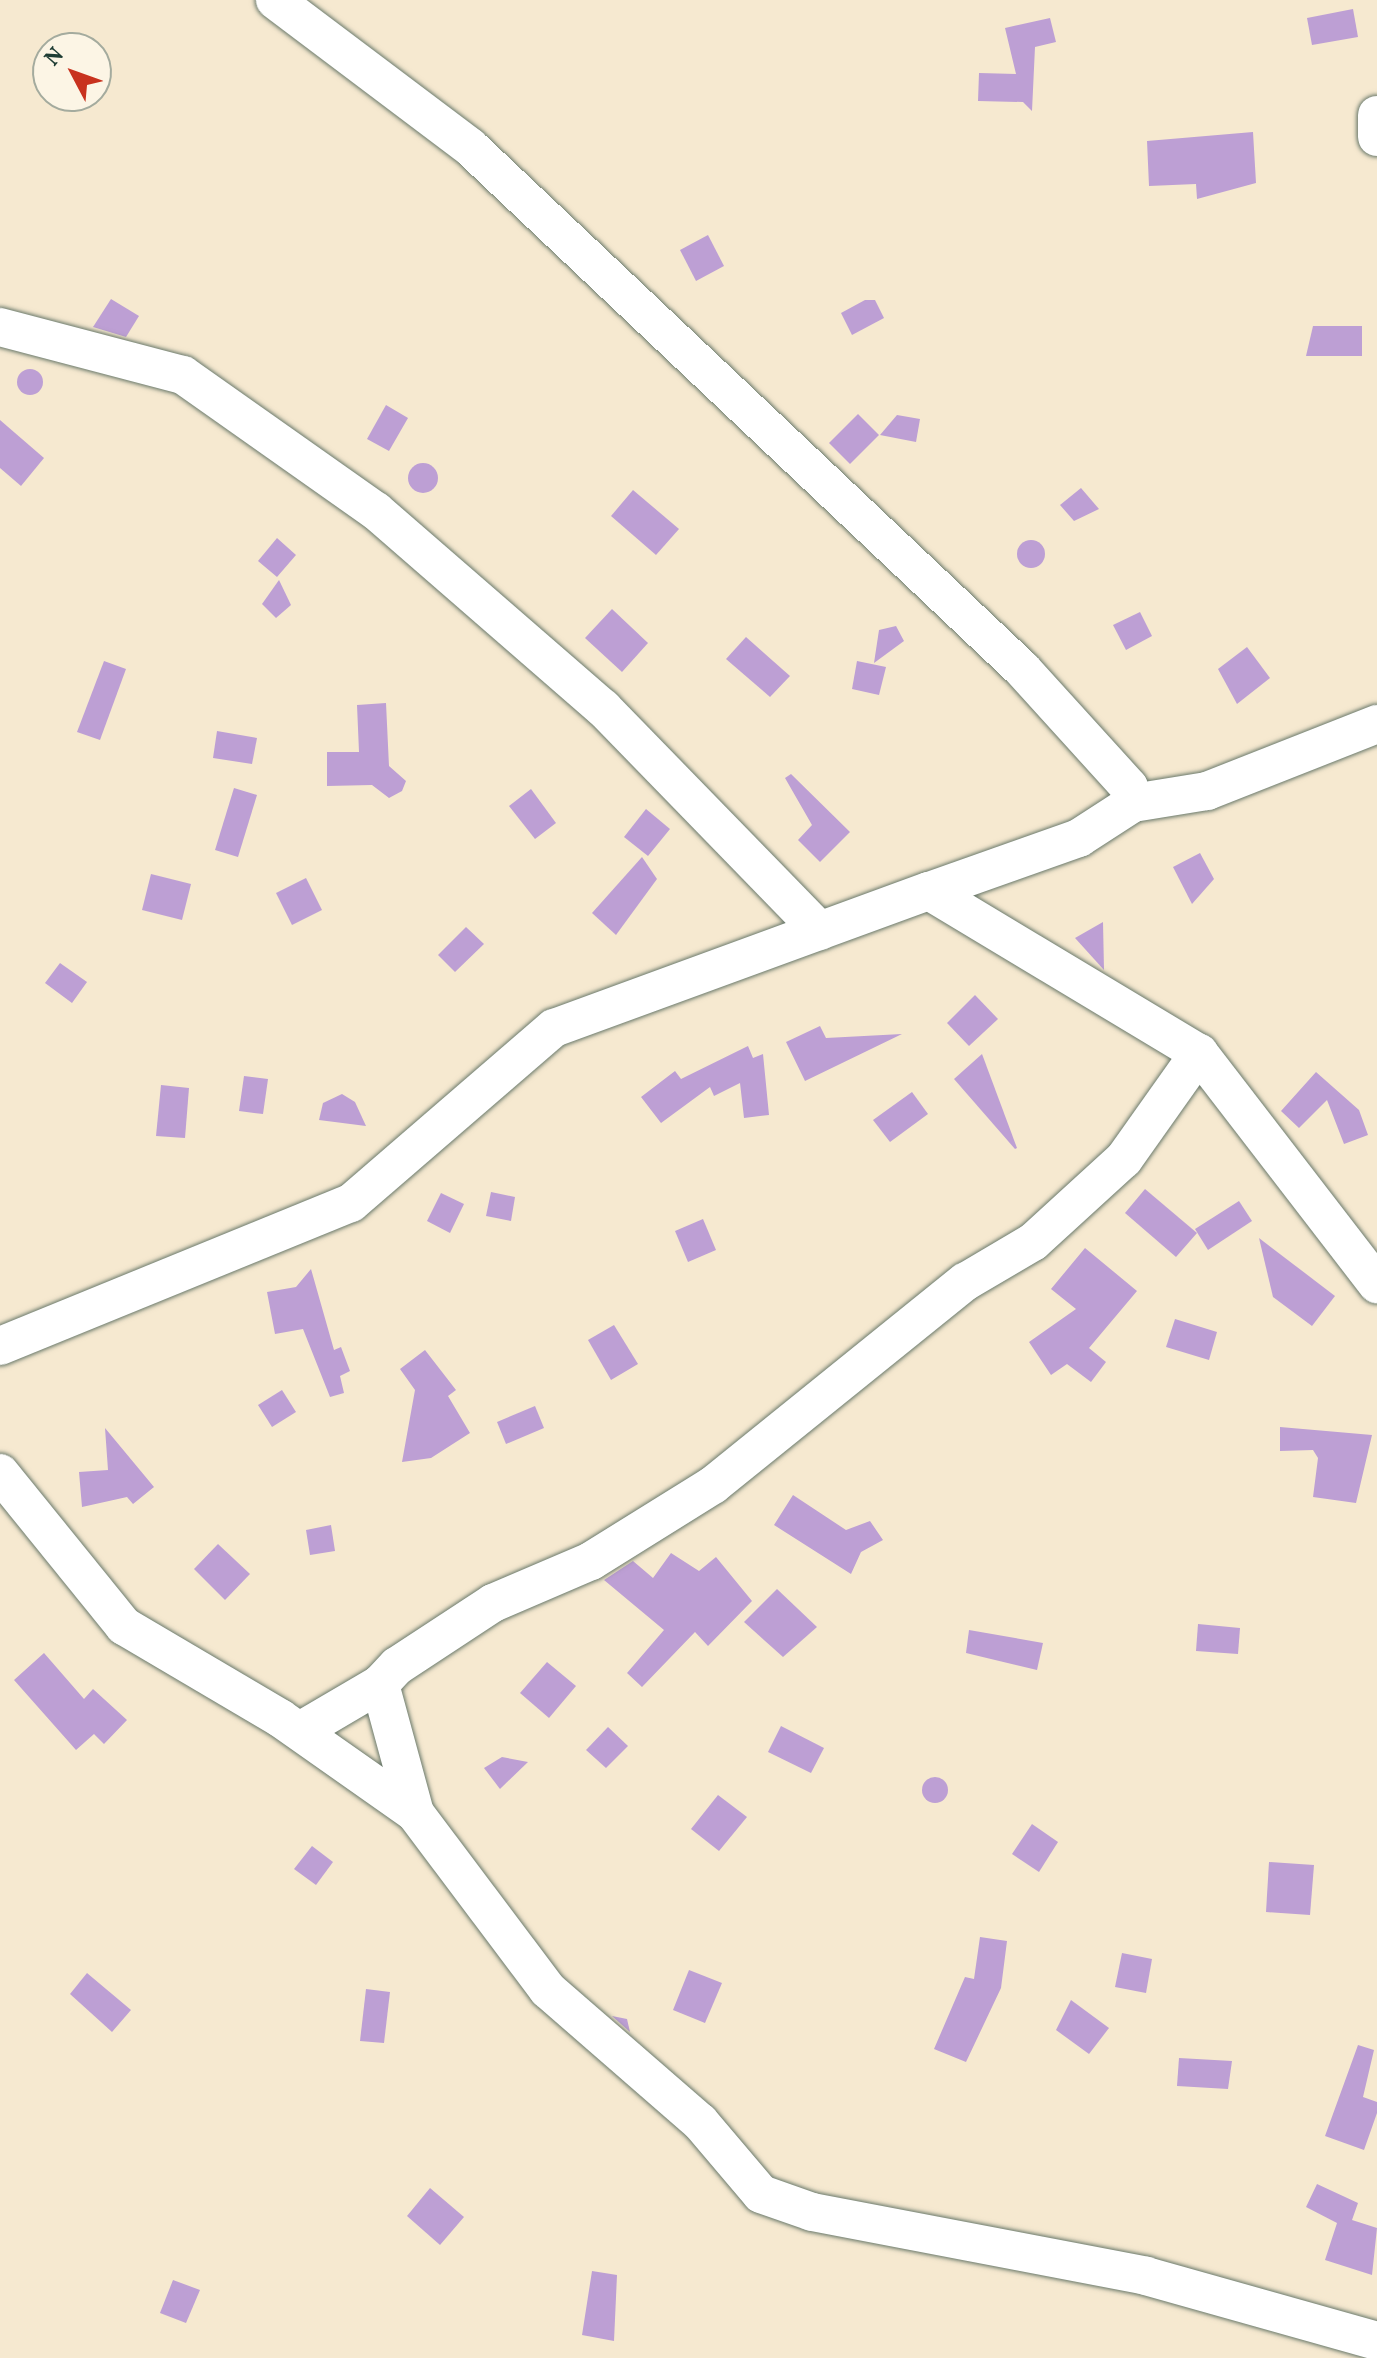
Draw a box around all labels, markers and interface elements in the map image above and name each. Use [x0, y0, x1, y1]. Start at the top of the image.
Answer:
north arrow [32, 32, 112, 112]
text: N [38, 41, 72, 73]

